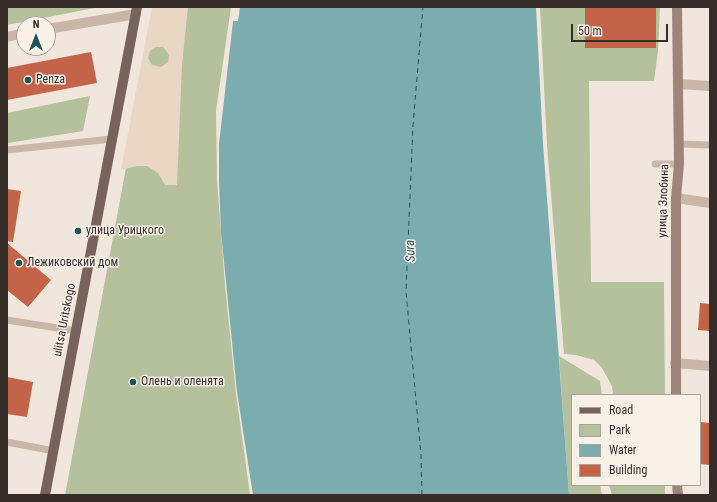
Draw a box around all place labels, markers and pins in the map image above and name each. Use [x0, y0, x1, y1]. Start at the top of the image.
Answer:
place label: Penza [36, 73, 65, 87]
marker: Penza [23, 75, 33, 85]
place label: улица Урицкого [86, 224, 164, 238]
marker: улица Урицкого [73, 226, 83, 236]
place label: Лежиковский дом [27, 256, 118, 270]
marker: Лежиковский дом [14, 258, 24, 268]
place label: Олень и оленята [141, 375, 224, 389]
marker: Олень и оленята [128, 377, 138, 387]

